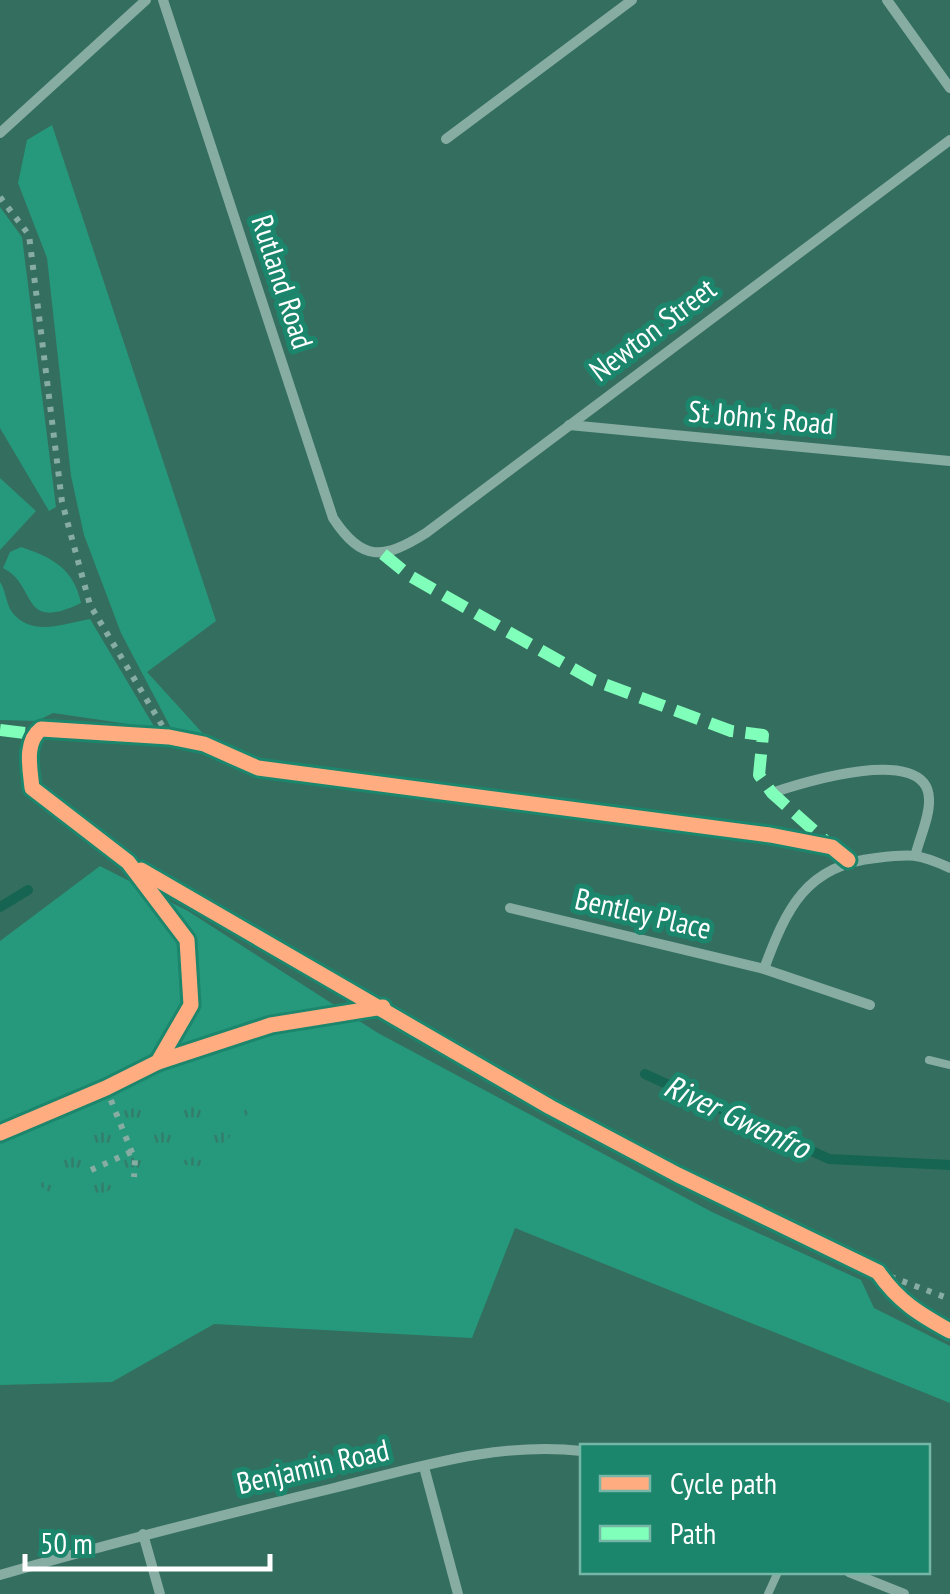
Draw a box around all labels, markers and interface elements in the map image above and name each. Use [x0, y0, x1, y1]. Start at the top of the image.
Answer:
street label: Rutland Road [244, 210, 323, 353]
street label: Newton Street [581, 268, 724, 389]
street label: St John's Road [687, 391, 835, 442]
street label: Bentley Place [571, 878, 715, 947]
water label: River Gwenfro [658, 1064, 819, 1169]
street label: Benjamin Road [233, 1429, 393, 1502]
legend [580, 1444, 930, 1574]
text: Cycle path [670, 1463, 777, 1502]
scale bar [25, 1509, 270, 1571]
text: Path [670, 1513, 716, 1552]
text: 50 m [40, 1523, 93, 1562]

